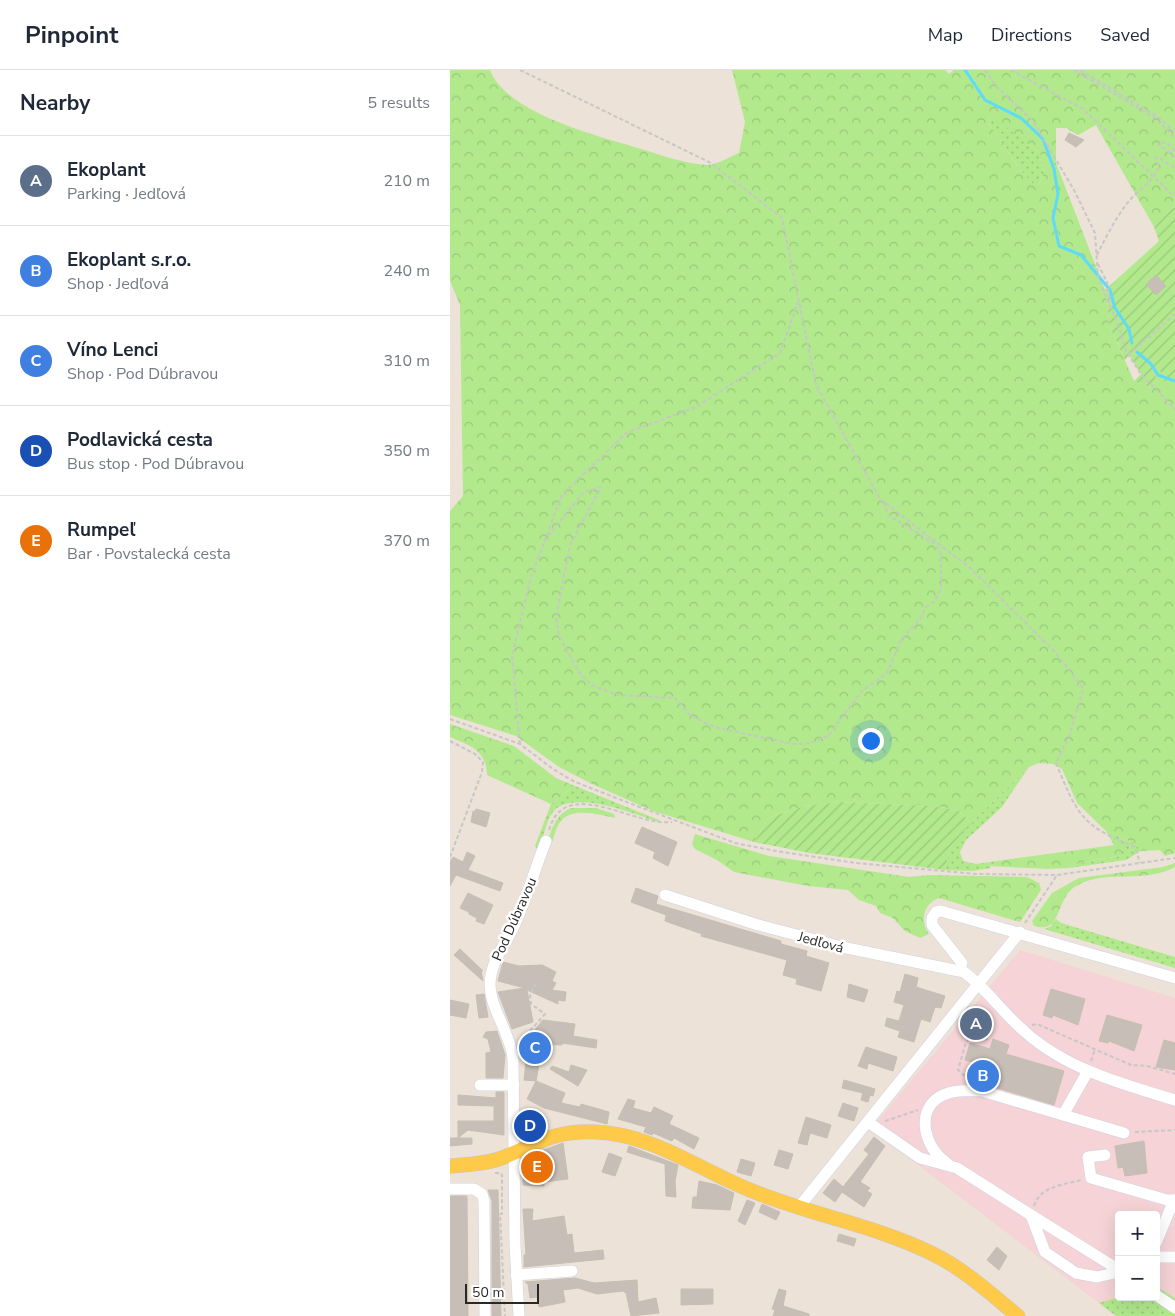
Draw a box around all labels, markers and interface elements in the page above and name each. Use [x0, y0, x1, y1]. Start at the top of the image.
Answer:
text: Pinpoint [25, 19, 118, 51]
text: Map [928, 23, 963, 47]
text: Directions [991, 23, 1072, 47]
text: Saved [1100, 23, 1150, 47]
text: Nearby [20, 89, 90, 117]
text: 5 results [368, 92, 430, 114]
text: Ekoplant [67, 157, 146, 183]
text: A [30, 170, 42, 192]
text: 210 m [383, 170, 430, 192]
text: Parking · Jedľová [67, 183, 186, 205]
text: Ekoplant s.r.o. [67, 247, 191, 273]
text: B [30, 260, 42, 282]
text: 240 m [383, 260, 430, 282]
text: Shop · Jedľová [67, 273, 169, 295]
text: Víno Lenci [67, 337, 158, 363]
text: C [31, 350, 41, 372]
text: 310 m [383, 350, 430, 372]
text: Shop · Pod Dúbravou [67, 363, 218, 385]
text: Podlavická cesta [67, 427, 213, 453]
text: D [30, 440, 42, 462]
text: 350 m [383, 440, 430, 462]
text: Bus stop · Pod Dúbravou [67, 453, 244, 475]
text: Rumpeľ [67, 517, 135, 543]
text: E [31, 530, 41, 552]
text: 370 m [383, 530, 430, 552]
text: Bar · Povstalecká cesta [67, 543, 231, 565]
your location [858, 728, 884, 754]
street label: Pod Dúbravou [488, 874, 541, 964]
street label: Jedľová [795, 927, 846, 958]
pin: A [960, 1005, 992, 1043]
pin: C [519, 1029, 551, 1067]
pin: B [967, 1057, 999, 1095]
pin: D [514, 1107, 546, 1145]
pin: E [521, 1148, 553, 1186]
map controls [1115, 1211, 1160, 1301]
button: + [1115, 1211, 1160, 1256]
button: − [1115, 1256, 1160, 1301]
scale bar [465, 1281, 539, 1304]
text: 50 m [472, 1283, 504, 1302]

